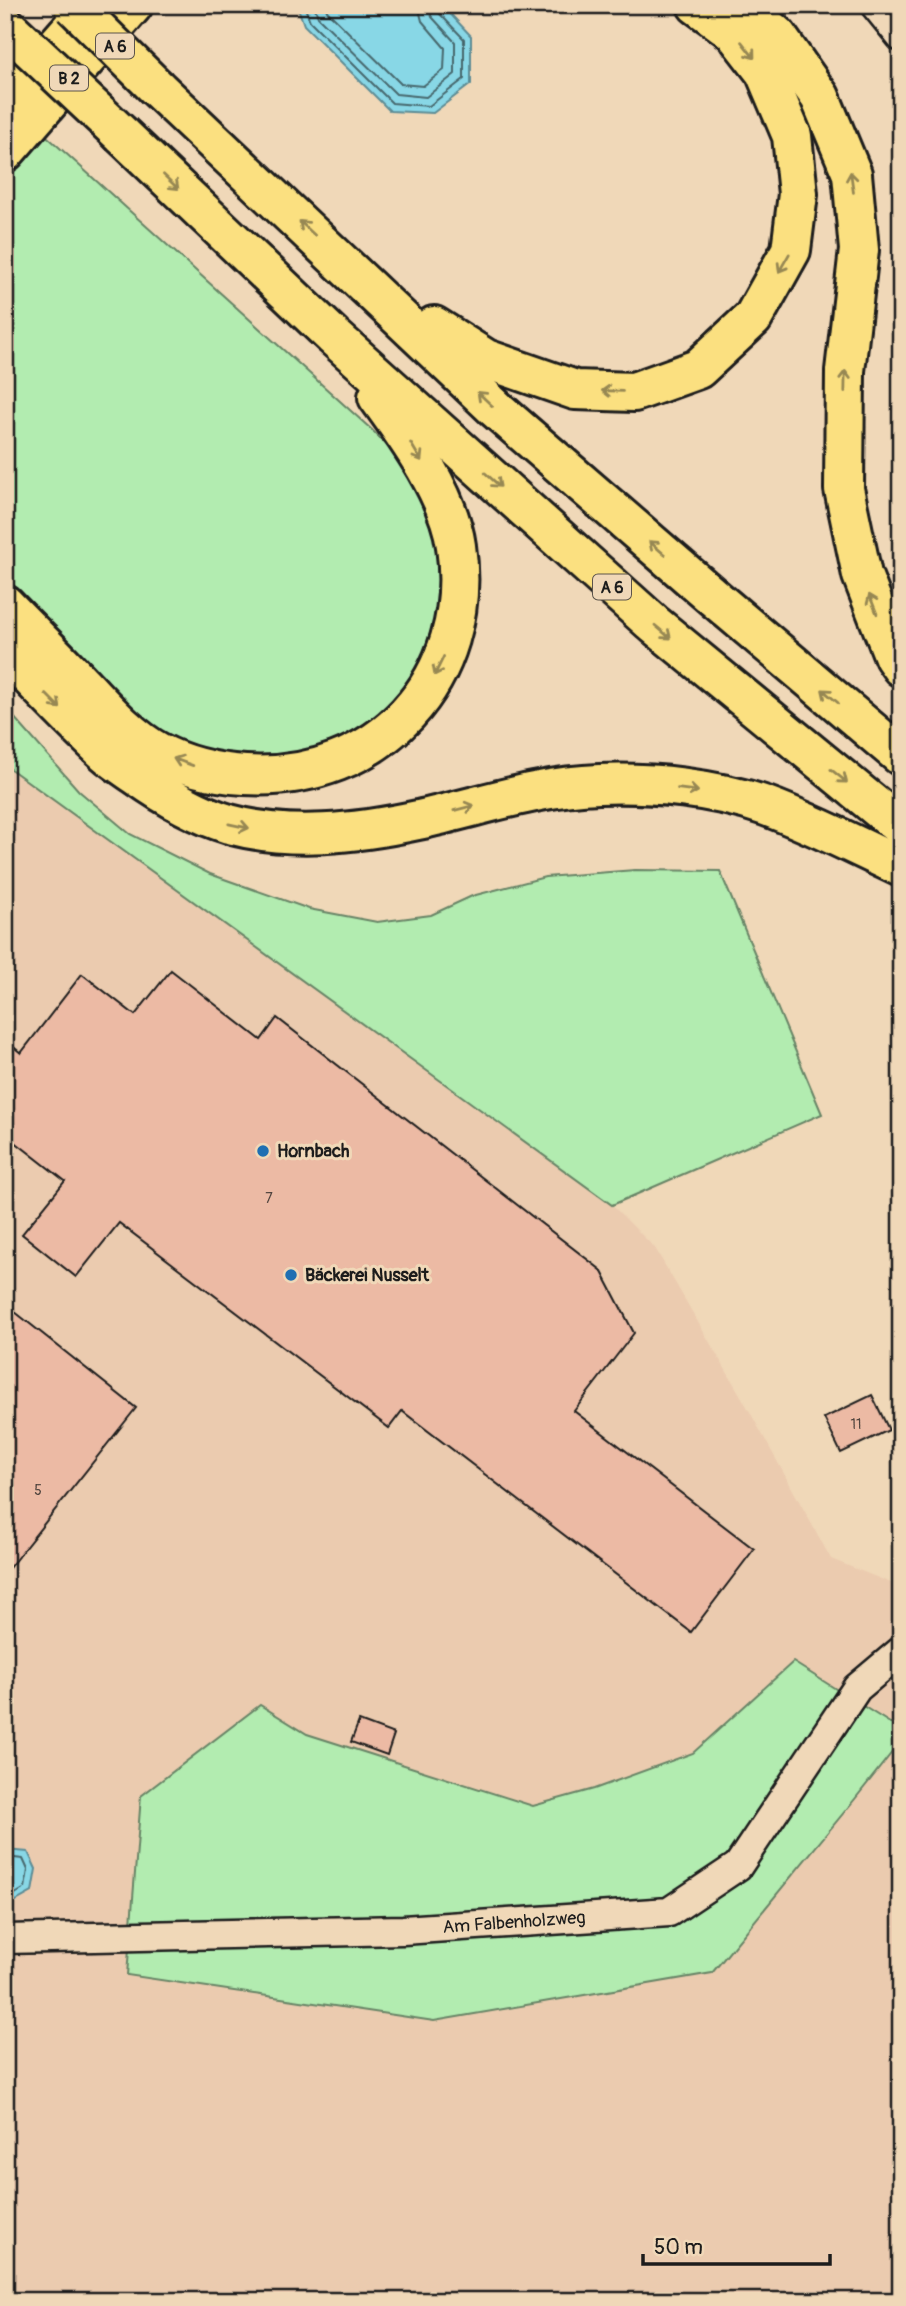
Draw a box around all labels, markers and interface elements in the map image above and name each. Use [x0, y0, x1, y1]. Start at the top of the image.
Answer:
road number: A 6 [96, 34, 134, 58]
one-way arrow [740, 40, 755, 58]
road number: B 2 [50, 66, 88, 90]
one-way arrow [845, 171, 858, 194]
one-way arrow [162, 173, 179, 190]
one-way arrow [299, 220, 316, 237]
one-way arrow [777, 252, 790, 273]
one-way arrow [839, 370, 852, 393]
one-way arrow [601, 385, 624, 398]
one-way arrow [477, 390, 494, 407]
one-way arrow [409, 441, 423, 461]
one-way arrow [484, 472, 502, 488]
one-way arrow [648, 540, 666, 556]
road number: A 6 [593, 574, 631, 600]
one-way arrow [866, 594, 879, 616]
one-way arrow [654, 623, 672, 639]
one-way arrow [431, 655, 445, 676]
one-way arrow [821, 688, 839, 704]
one-way arrow [45, 692, 62, 709]
one-way arrow [173, 755, 194, 767]
one-way arrow [829, 768, 847, 784]
one-way arrow [676, 783, 699, 796]
one-way arrow [452, 800, 474, 813]
one-way arrow [227, 819, 250, 833]
place label: Hornbach [277, 1140, 350, 1163]
marker: Hornbach [255, 1143, 271, 1159]
house number: 7 [265, 1190, 273, 1207]
place label: Bäckerei Nusselt [305, 1264, 430, 1287]
marker: Bäckerei Nusselt [283, 1267, 299, 1283]
house number: 11 [851, 1416, 861, 1433]
house number: 5 [34, 1482, 42, 1499]
street label: Am Falbenholzweg [442, 1906, 586, 1939]
scale bar [643, 2222, 831, 2266]
text: 50 m [654, 2234, 703, 2261]

